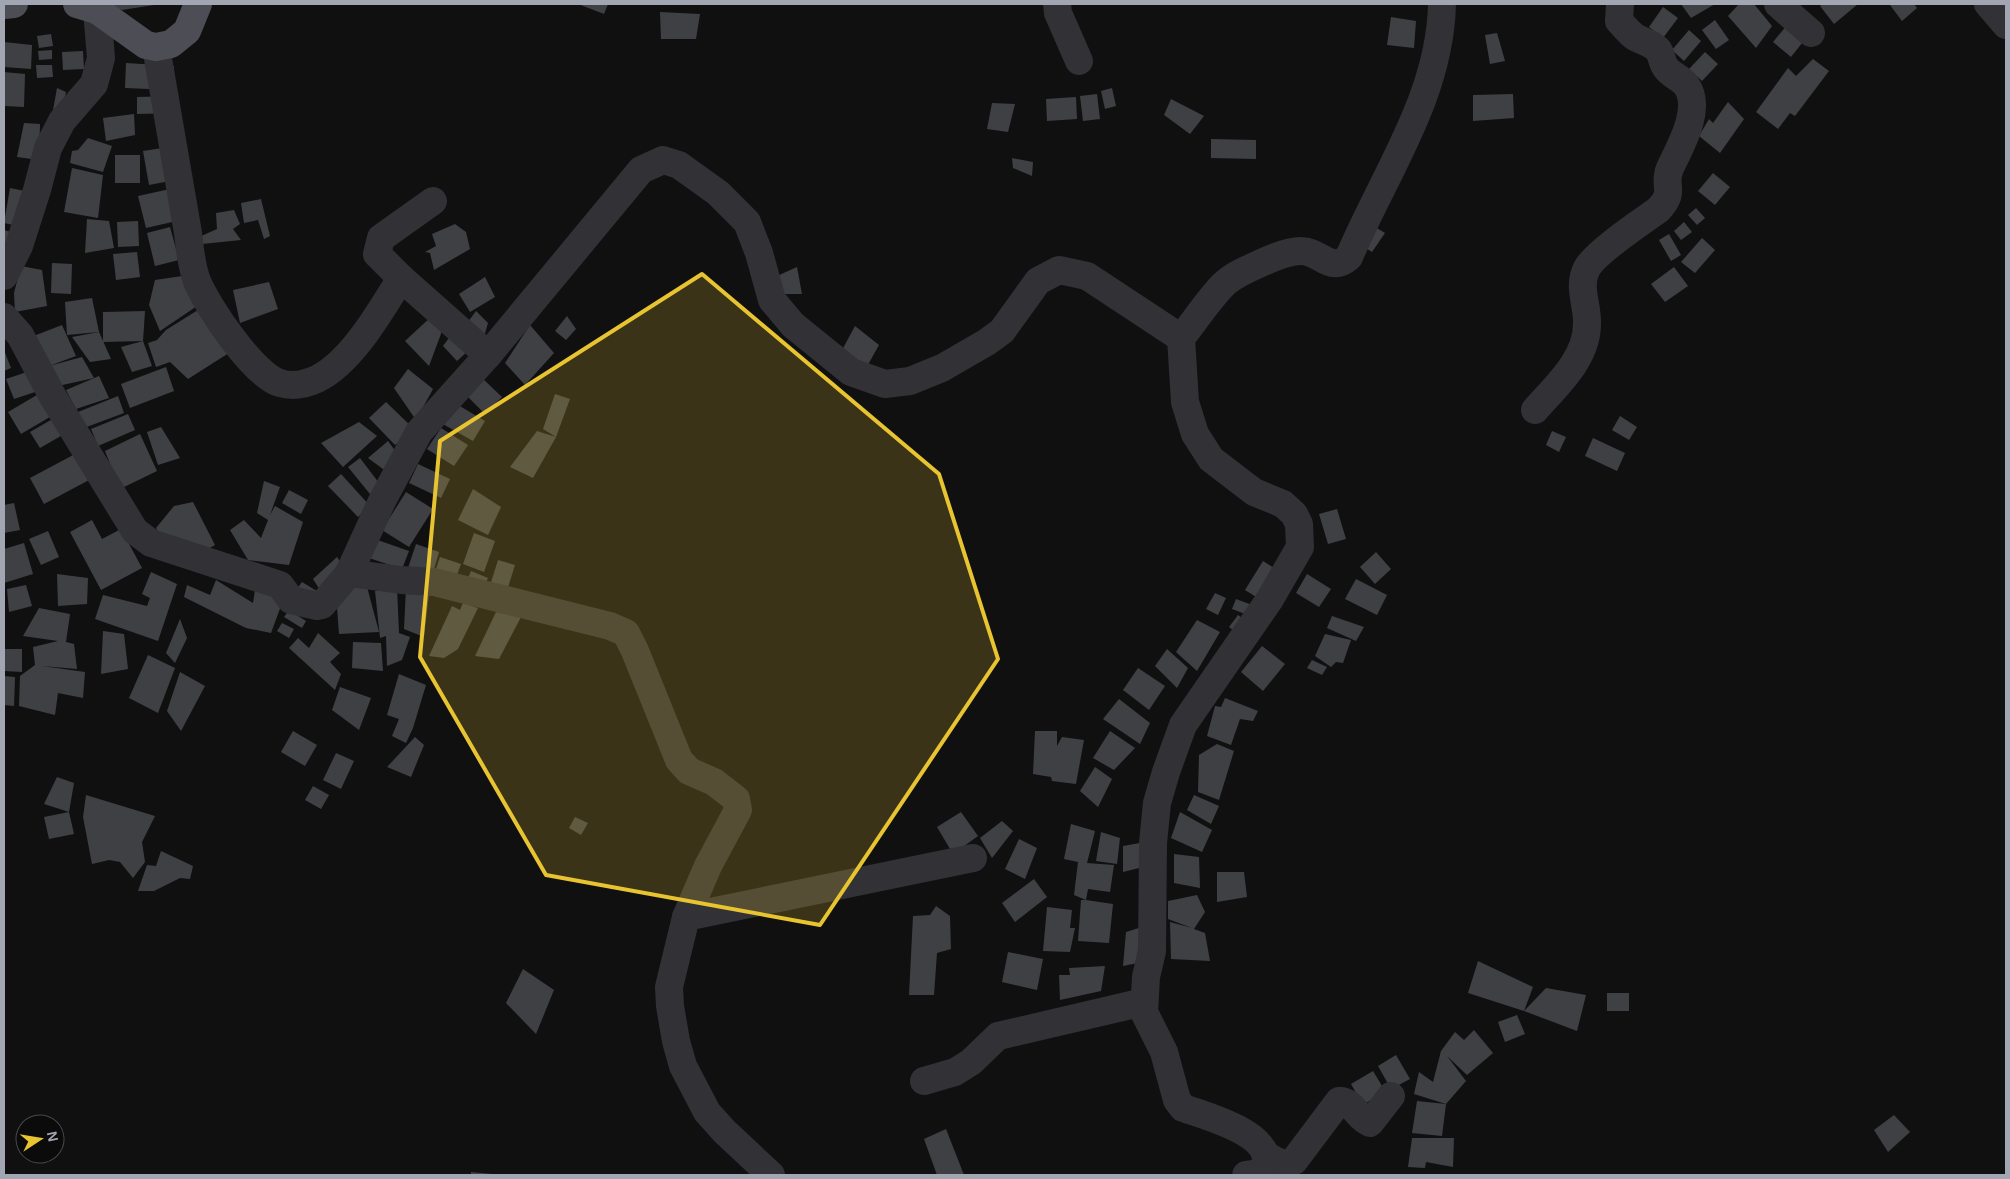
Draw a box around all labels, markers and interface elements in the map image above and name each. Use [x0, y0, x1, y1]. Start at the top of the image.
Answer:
north arrow [15, 1114, 65, 1164]
text: N [44, 1130, 62, 1143]

